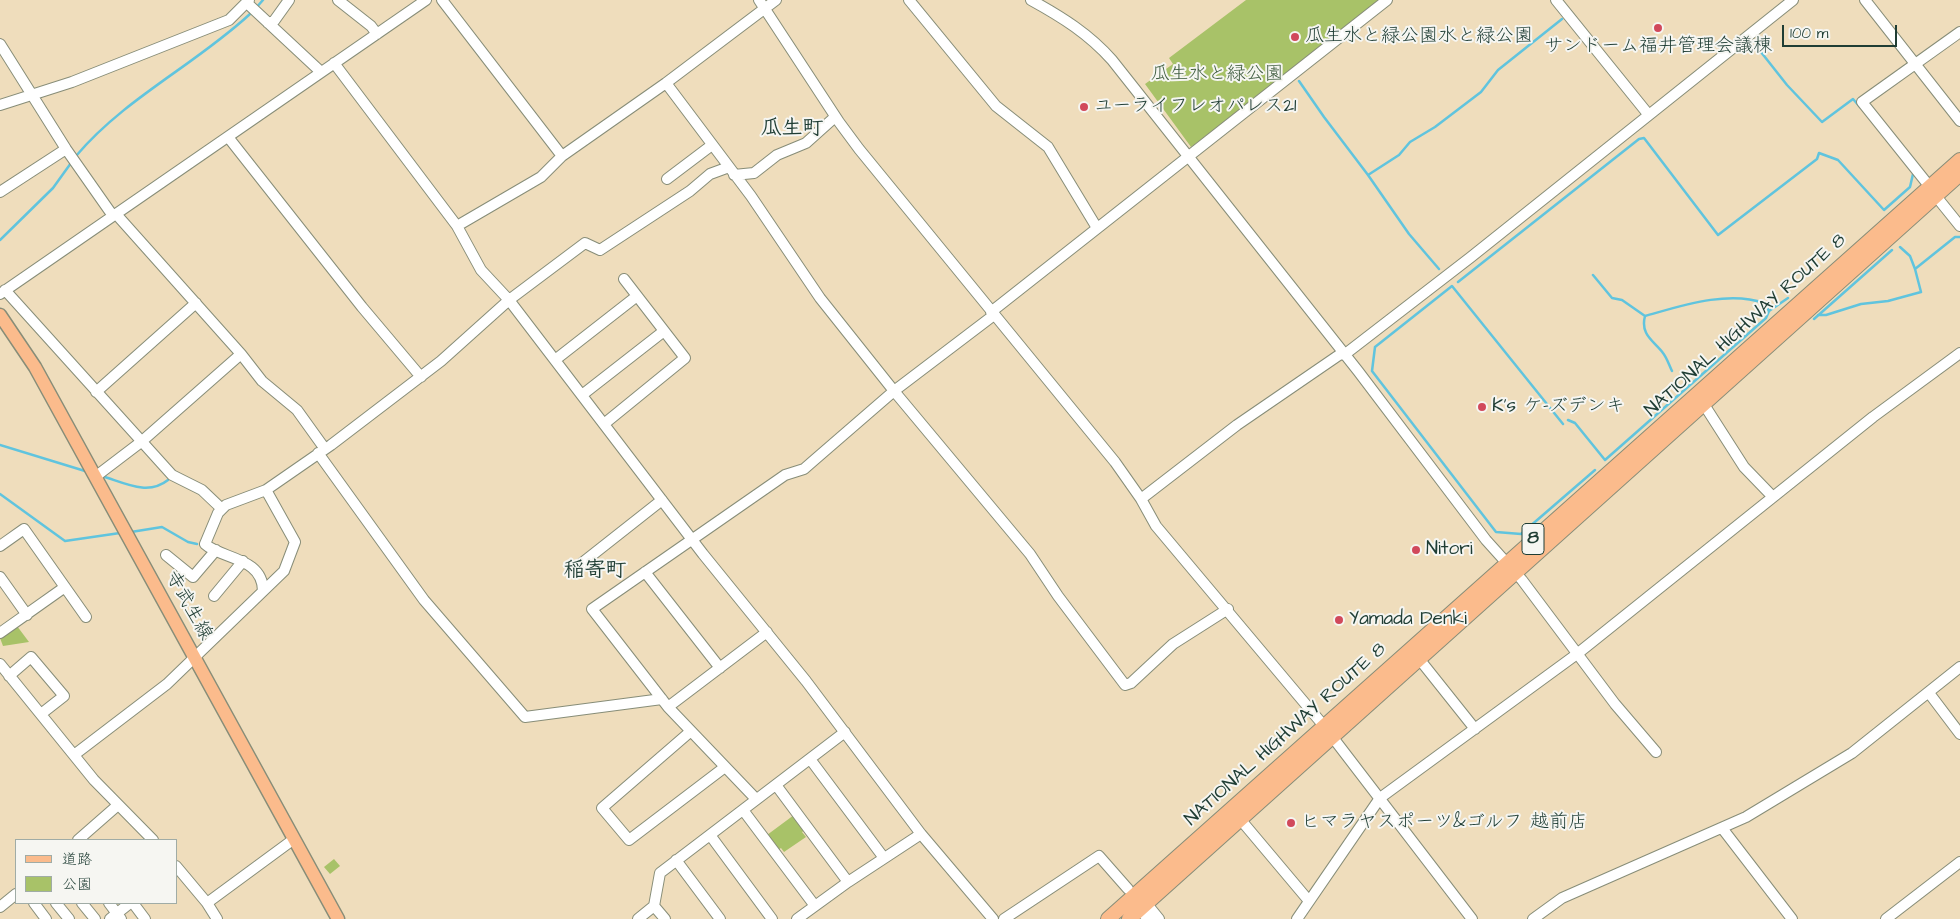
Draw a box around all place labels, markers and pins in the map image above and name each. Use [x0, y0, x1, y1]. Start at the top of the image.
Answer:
marker: サンドーム福井管理会議棟 [1652, 22, 1664, 34]
place label: 瓜生水と緑公園水と緑公園 [1305, 26, 1533, 48]
marker: 瓜生水と緑公園水と緑公園 [1289, 31, 1301, 43]
place label: サンドーム福井管理会議棟 [1544, 36, 1772, 58]
place label: ユーライフレオパレス21 [1094, 96, 1297, 118]
marker: ユーライフレオパレス21 [1078, 101, 1090, 113]
place label: K's ケ-ズデンキ [1492, 396, 1625, 418]
marker: K's ケ-ズデンキ [1476, 401, 1488, 413]
place label: Nitori [1426, 539, 1473, 561]
marker: Nitori [1410, 544, 1422, 556]
place label: Yamada Denki [1349, 609, 1467, 631]
marker: Yamada Denki [1333, 614, 1345, 626]
place label: ヒマラヤスポーツ&ゴルフ 越前店 [1301, 812, 1587, 834]
marker: ヒマラヤスポーツ&ゴルフ 越前店 [1285, 817, 1297, 829]

